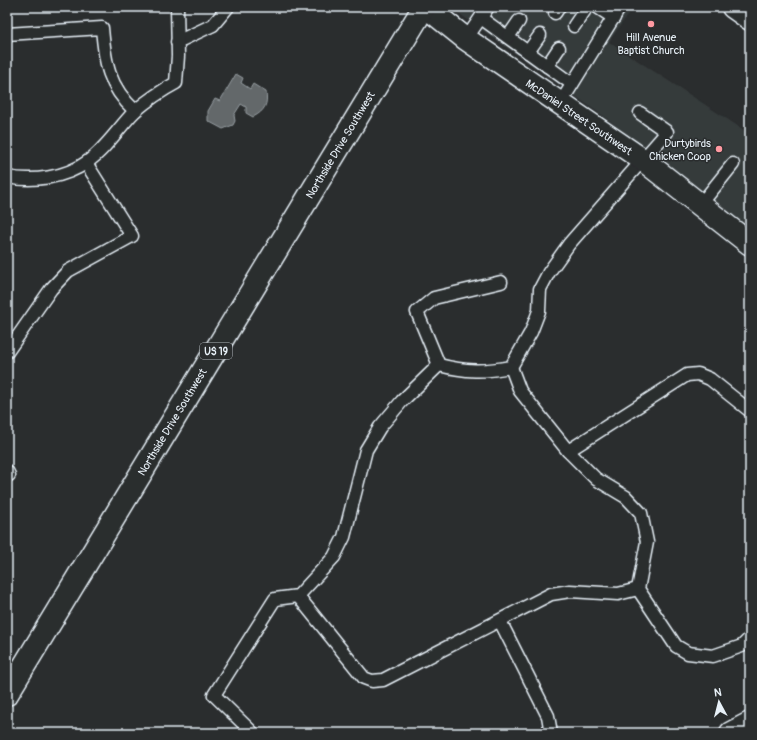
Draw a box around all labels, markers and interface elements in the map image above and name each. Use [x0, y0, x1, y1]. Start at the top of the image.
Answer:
marker: Hill Avenue Baptist Church [646, 19, 656, 29]
place label: Hill Avenue Baptist Church [618, 31, 684, 57]
street label: McDaniel Street Southwest [523, 77, 635, 158]
street label: Northside Drive Southwest [303, 89, 378, 201]
place label: Durtybirds Chicken Coop [649, 137, 711, 163]
marker: Durtybirds Chicken Coop [714, 144, 724, 154]
road number: US 19 [200, 343, 232, 359]
street label: Northside Drive Southwest [135, 366, 210, 478]
north arrow [699, 682, 739, 722]
text: N [713, 686, 723, 699]

